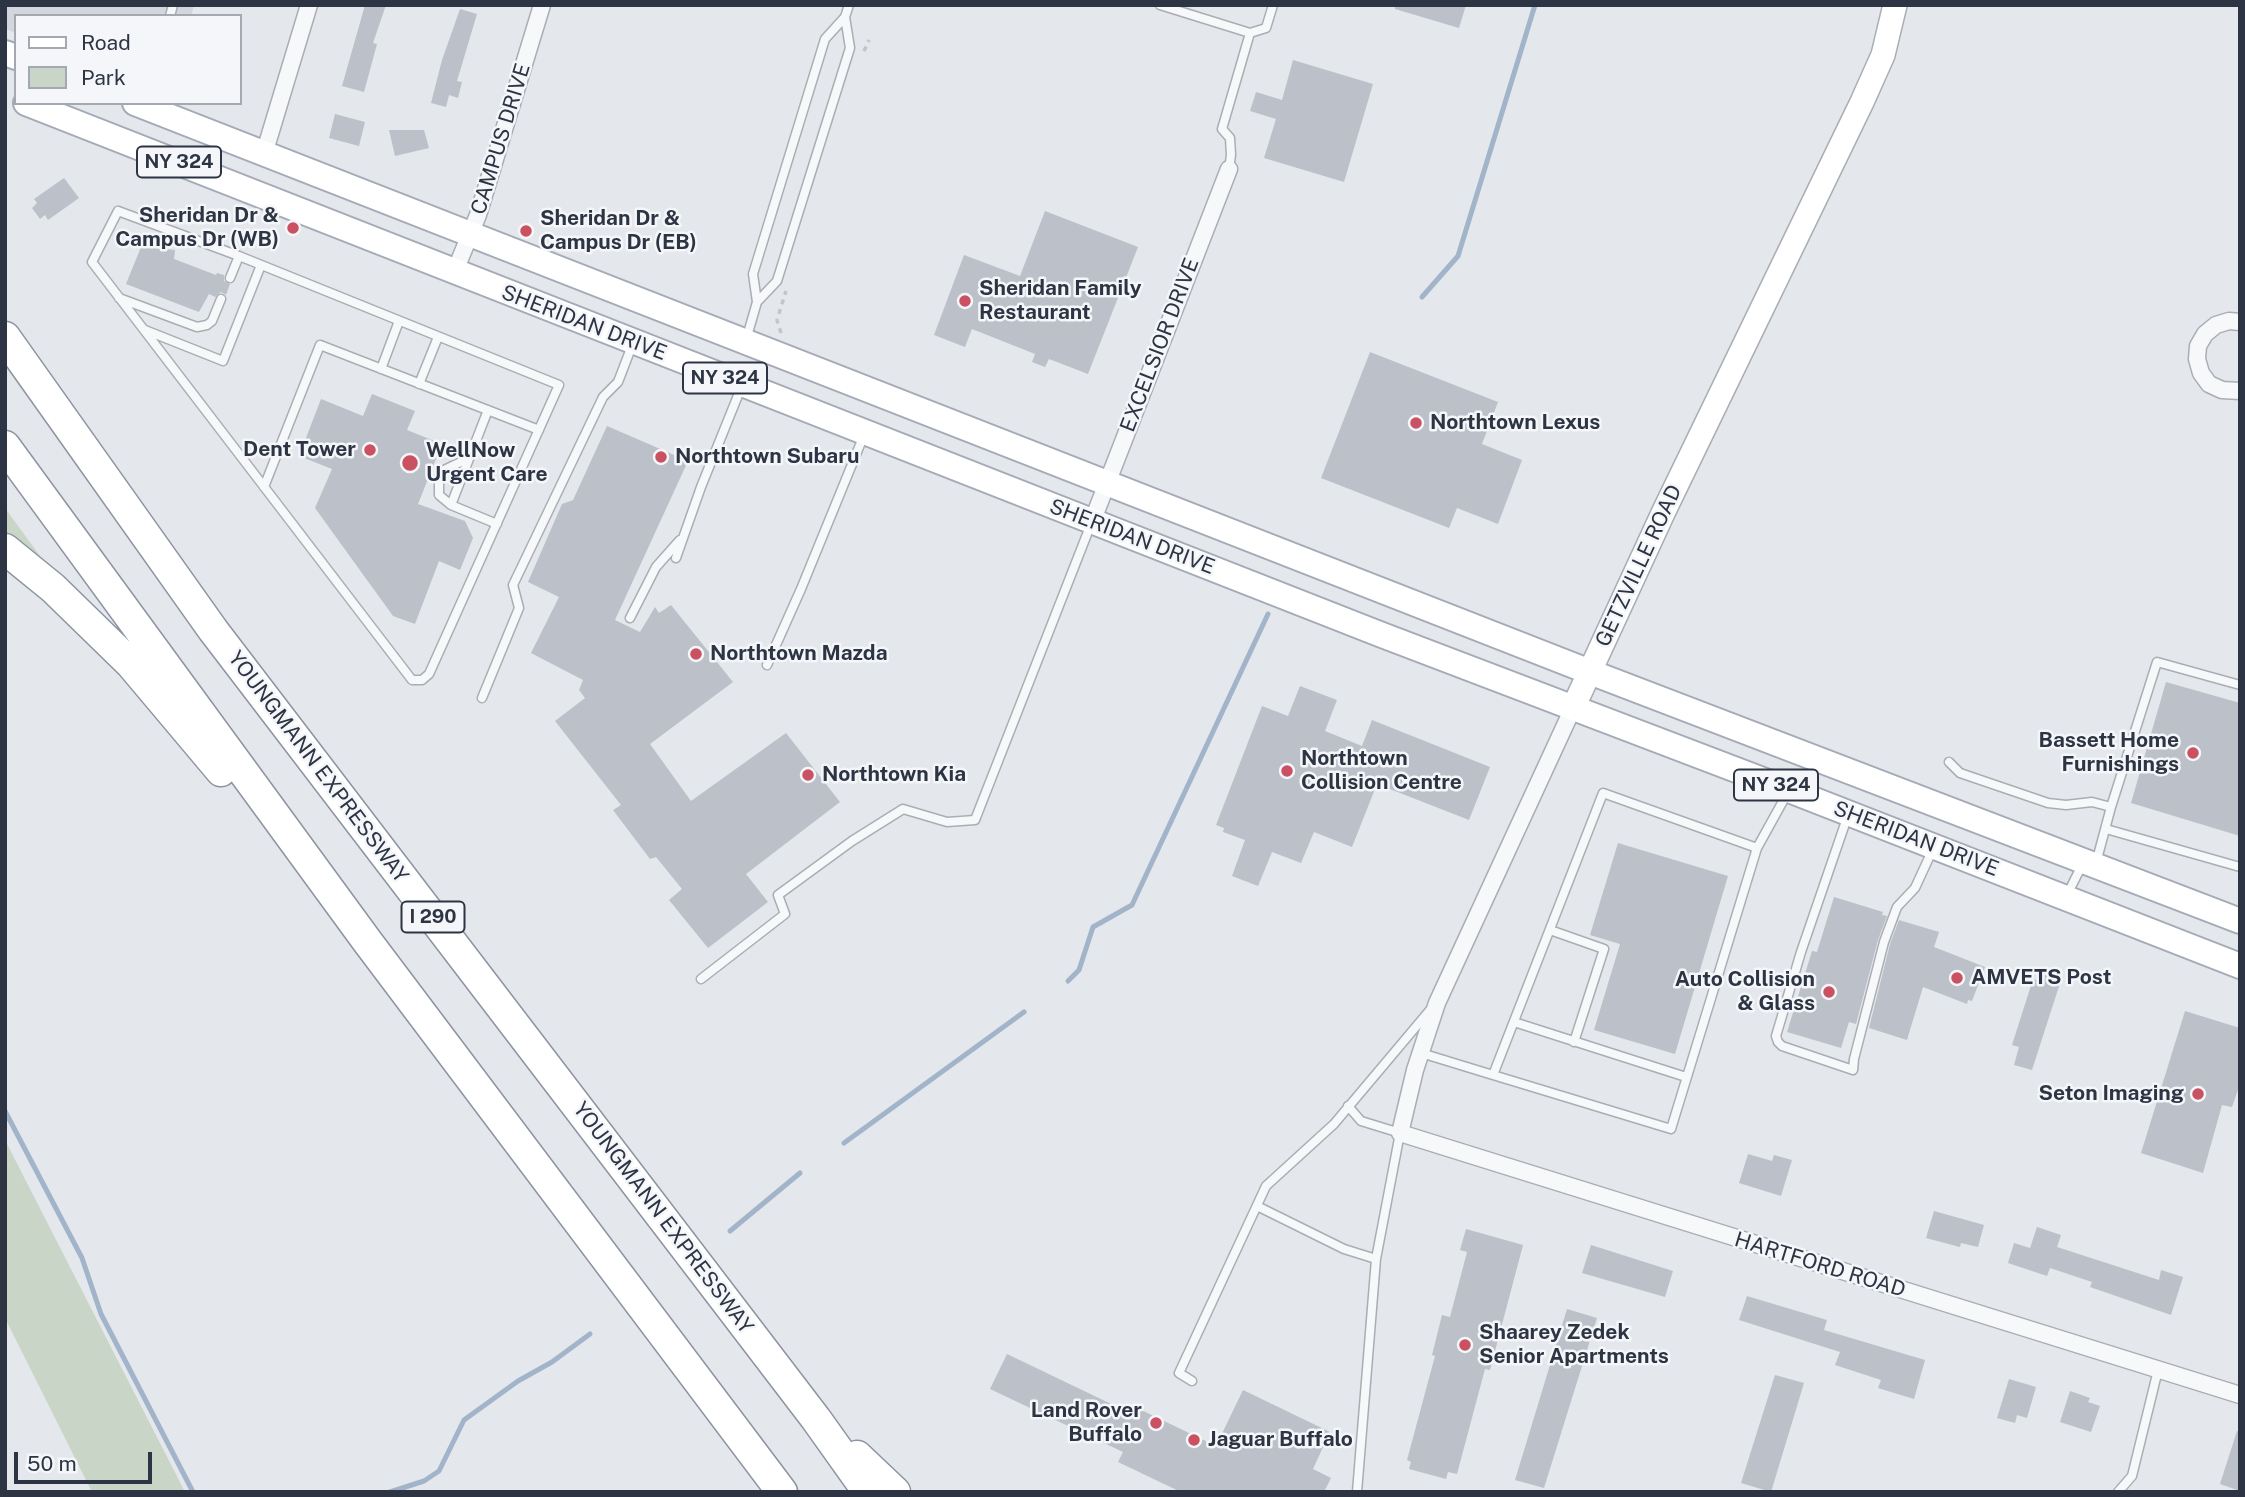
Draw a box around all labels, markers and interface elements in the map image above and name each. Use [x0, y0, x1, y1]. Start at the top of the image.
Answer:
legend [14, 14, 242, 105]
text: Road [81, 30, 131, 55]
street label: CAMPUS DRIVE [466, 60, 536, 218]
text: Park [81, 65, 126, 90]
road number: NY 324 [137, 146, 221, 178]
place label: Sheridan Dr & Campus Dr (WB) [115, 203, 279, 253]
place label: Sheridan Dr & Campus Dr (EB) [540, 206, 697, 256]
marker: Sheridan Dr & Campus Dr (WB) [285, 220, 301, 236]
marker: Sheridan Dr & Campus Dr (EB) [518, 223, 534, 239]
street label: EXCELSIOR DRIVE [1115, 255, 1205, 435]
place label: Sheridan Family Restaurant [979, 276, 1141, 326]
street label: SHERIDAN DRIVE [498, 280, 670, 366]
marker: Sheridan Family Restaurant [957, 293, 973, 309]
road number: NY 324 [683, 362, 767, 394]
place label: Northtown Lexus [1430, 410, 1600, 436]
marker: Northtown Lexus [1408, 415, 1424, 431]
place label: Dent Tower [243, 437, 356, 463]
place label: WellNow Urgent Care [426, 438, 548, 488]
marker: Dent Tower [362, 442, 378, 458]
place label: Northtown Subaru [675, 444, 859, 470]
marker: Northtown Subaru [653, 449, 669, 465]
marker: WellNow Urgent Care [400, 453, 420, 473]
street label: GETZVILLE ROAD [1590, 481, 1688, 651]
street label: SHERIDAN DRIVE [1046, 494, 1218, 580]
place label: Northtown Mazda [710, 641, 888, 667]
street label: YOUNGMANN EXPRESSWAY [223, 646, 413, 888]
marker: Northtown Mazda [688, 646, 704, 662]
place label: Bassett Home Furnishings [2039, 728, 2179, 778]
marker: Bassett Home Furnishings [2185, 745, 2201, 761]
place label: Northtown Collision Centre [1301, 746, 1462, 796]
place label: Northtown Kia [822, 762, 966, 788]
marker: Northtown Collision Centre [1279, 763, 1295, 779]
marker: Northtown Kia [800, 767, 816, 783]
road number: NY 324 [1734, 770, 1818, 800]
street label: SHERIDAN DRIVE [1830, 796, 2002, 882]
road number: I 290 [402, 902, 464, 932]
place label: AMVETS Post [1971, 965, 2111, 991]
place label: Auto Collision & Glass [1675, 967, 1815, 1017]
marker: AMVETS Post [1949, 970, 1965, 986]
marker: Auto Collision & Glass [1821, 984, 1837, 1000]
place label: Seton Imaging [2039, 1081, 2184, 1107]
marker: Seton Imaging [2190, 1086, 2206, 1102]
street label: YOUNGMANN EXPRESSWAY [568, 1097, 758, 1339]
street label: HARTFORD ROAD [1732, 1227, 1908, 1303]
place label: Shaarey Zedek Senior Apartments [1479, 1320, 1669, 1370]
marker: Shaarey Zedek Senior Apartments [1457, 1337, 1473, 1353]
place label: Land Rover Buffalo [1031, 1398, 1142, 1448]
marker: Land Rover Buffalo [1148, 1415, 1164, 1431]
place label: Jaguar Buffalo [1208, 1427, 1353, 1453]
marker: Jaguar Buffalo [1186, 1432, 1202, 1448]
scale bar [18, 1438, 156, 1482]
text: 50 m [27, 1451, 77, 1476]

